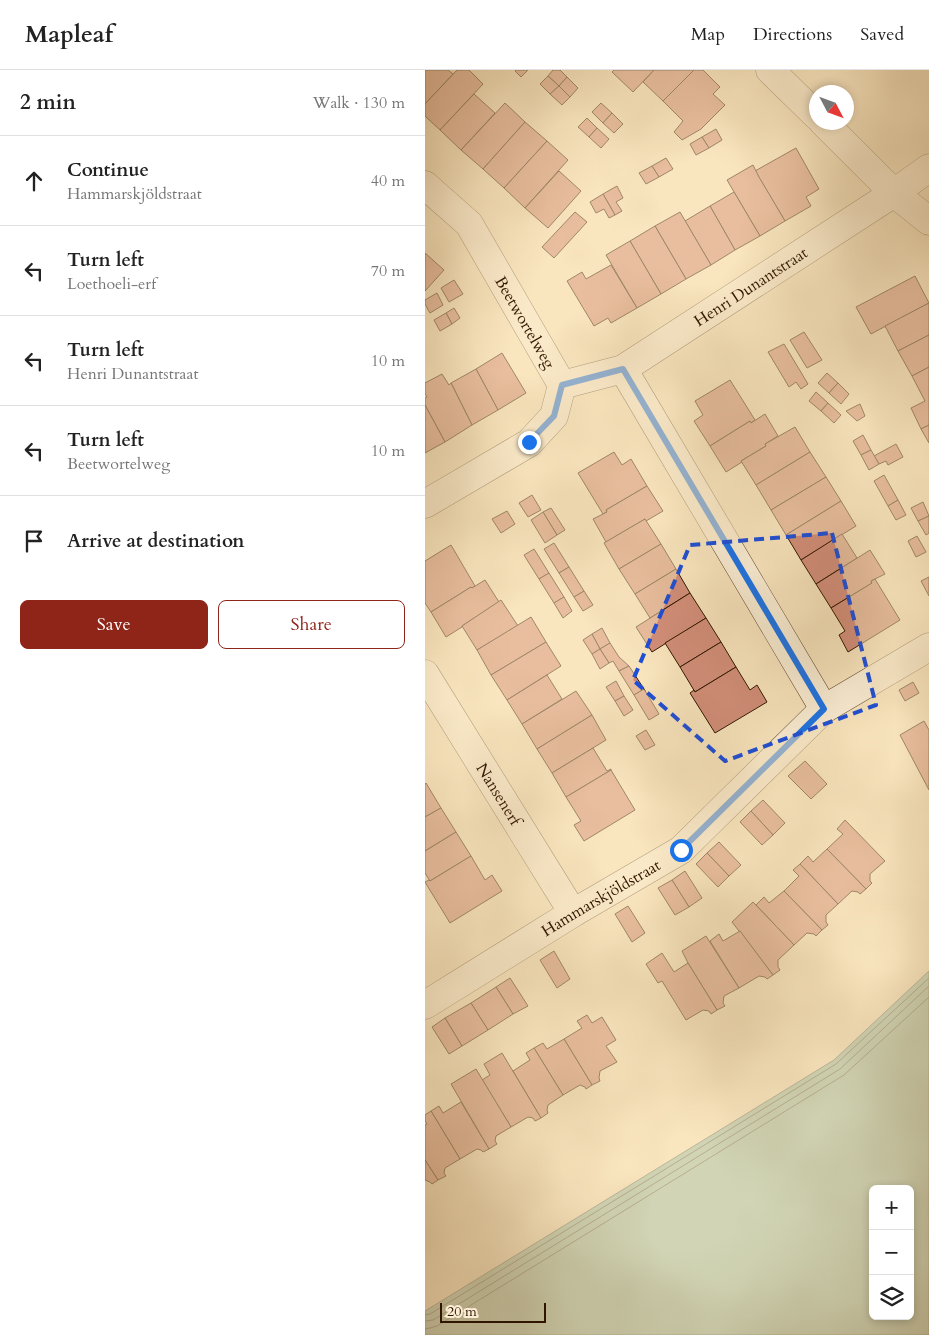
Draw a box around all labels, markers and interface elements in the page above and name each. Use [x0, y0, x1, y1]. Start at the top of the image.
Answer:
text: Mapleaf [25, 18, 113, 51]
text: Map [691, 22, 725, 47]
text: Directions [753, 22, 832, 47]
text: Saved [860, 22, 904, 47]
north arrow [809, 85, 854, 130]
text: 2 min [20, 88, 76, 117]
text: Walk · 130 m [313, 92, 405, 114]
text: Continue [67, 157, 149, 183]
icon: ahead [20, 167, 48, 195]
text: 40 m [371, 170, 405, 192]
text: Hammarskjöldstraat [67, 183, 202, 205]
street label: Henri Dunantstraat [690, 242, 812, 332]
text: Turn left [67, 247, 144, 273]
icon: left [20, 257, 48, 285]
text: 70 m [371, 260, 405, 282]
street label: Beetwortelweg [489, 272, 560, 373]
text: Loethoeli-erf [67, 273, 156, 295]
text: Turn left [67, 337, 144, 363]
icon: left [20, 347, 48, 375]
text: 10 m [371, 350, 405, 372]
text: Henri Dunantstraat [67, 363, 198, 385]
text: Turn left [67, 427, 144, 453]
route end [518, 431, 541, 454]
icon: left [20, 437, 48, 465]
text: 10 m [371, 440, 405, 462]
text: Beetwortelweg [67, 453, 170, 475]
icon: arrive [20, 527, 48, 555]
text: Arrive at destination [67, 528, 244, 554]
button: Save [20, 600, 208, 649]
button: Share [218, 600, 405, 649]
street label: Nansenerf [471, 759, 528, 832]
route start [670, 839, 693, 862]
street label: Hammarskjöldstraat [537, 854, 665, 942]
map controls [869, 1185, 914, 1320]
button: + [869, 1185, 914, 1230]
button: − [869, 1230, 914, 1275]
button: layers [869, 1275, 914, 1320]
scale bar [440, 1300, 546, 1323]
text: 20 m [447, 1302, 477, 1321]

